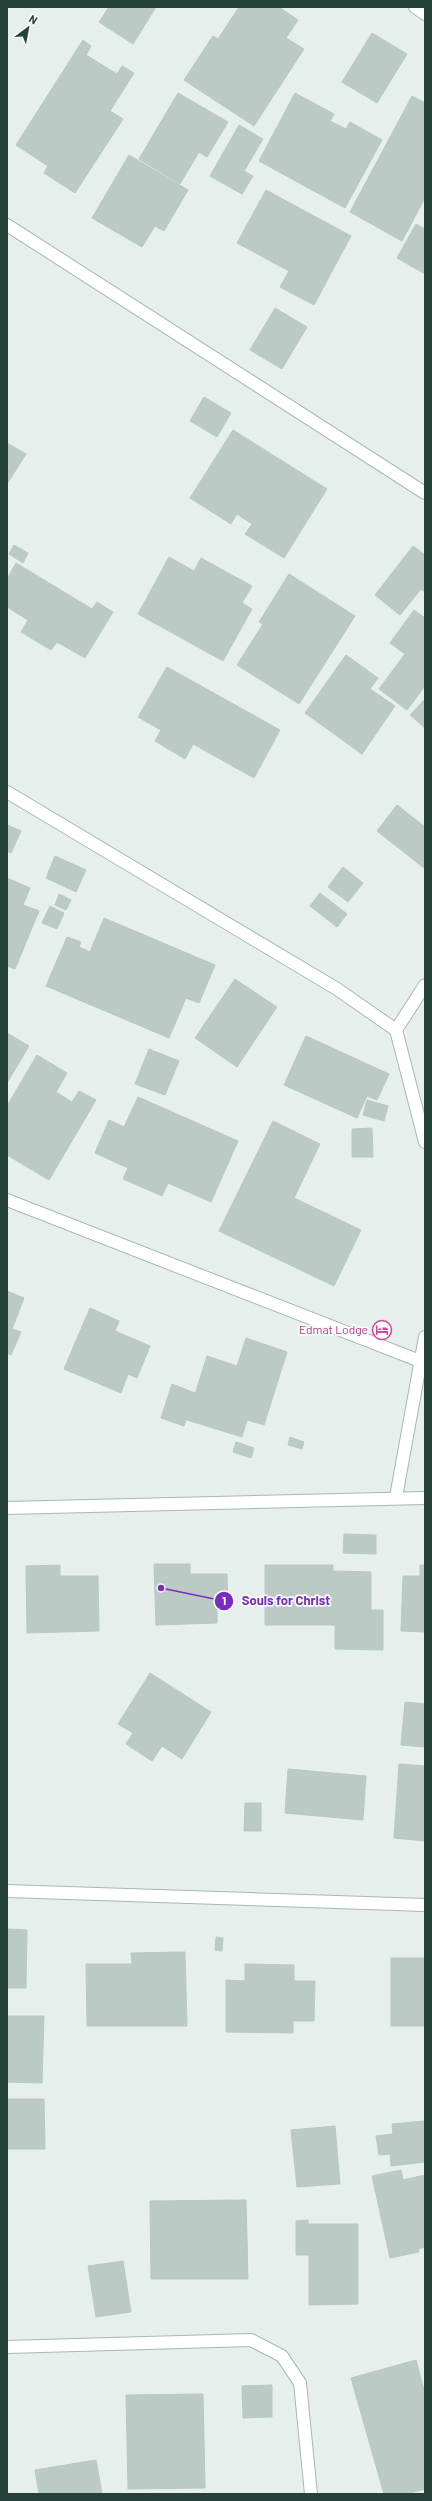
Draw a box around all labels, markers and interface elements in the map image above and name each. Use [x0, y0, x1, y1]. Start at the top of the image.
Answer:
north arrow [8, 8, 48, 48]
text: N [27, 12, 40, 27]
hotel icon: Edmat Lodge [371, 1319, 393, 1341]
place label: Edmat Lodge [299, 1322, 368, 1336]
callout: Souls for Christ [214, 1588, 339, 1613]
text: Souls for Christ [242, 1592, 330, 1608]
text: 1 [222, 1593, 226, 1607]

